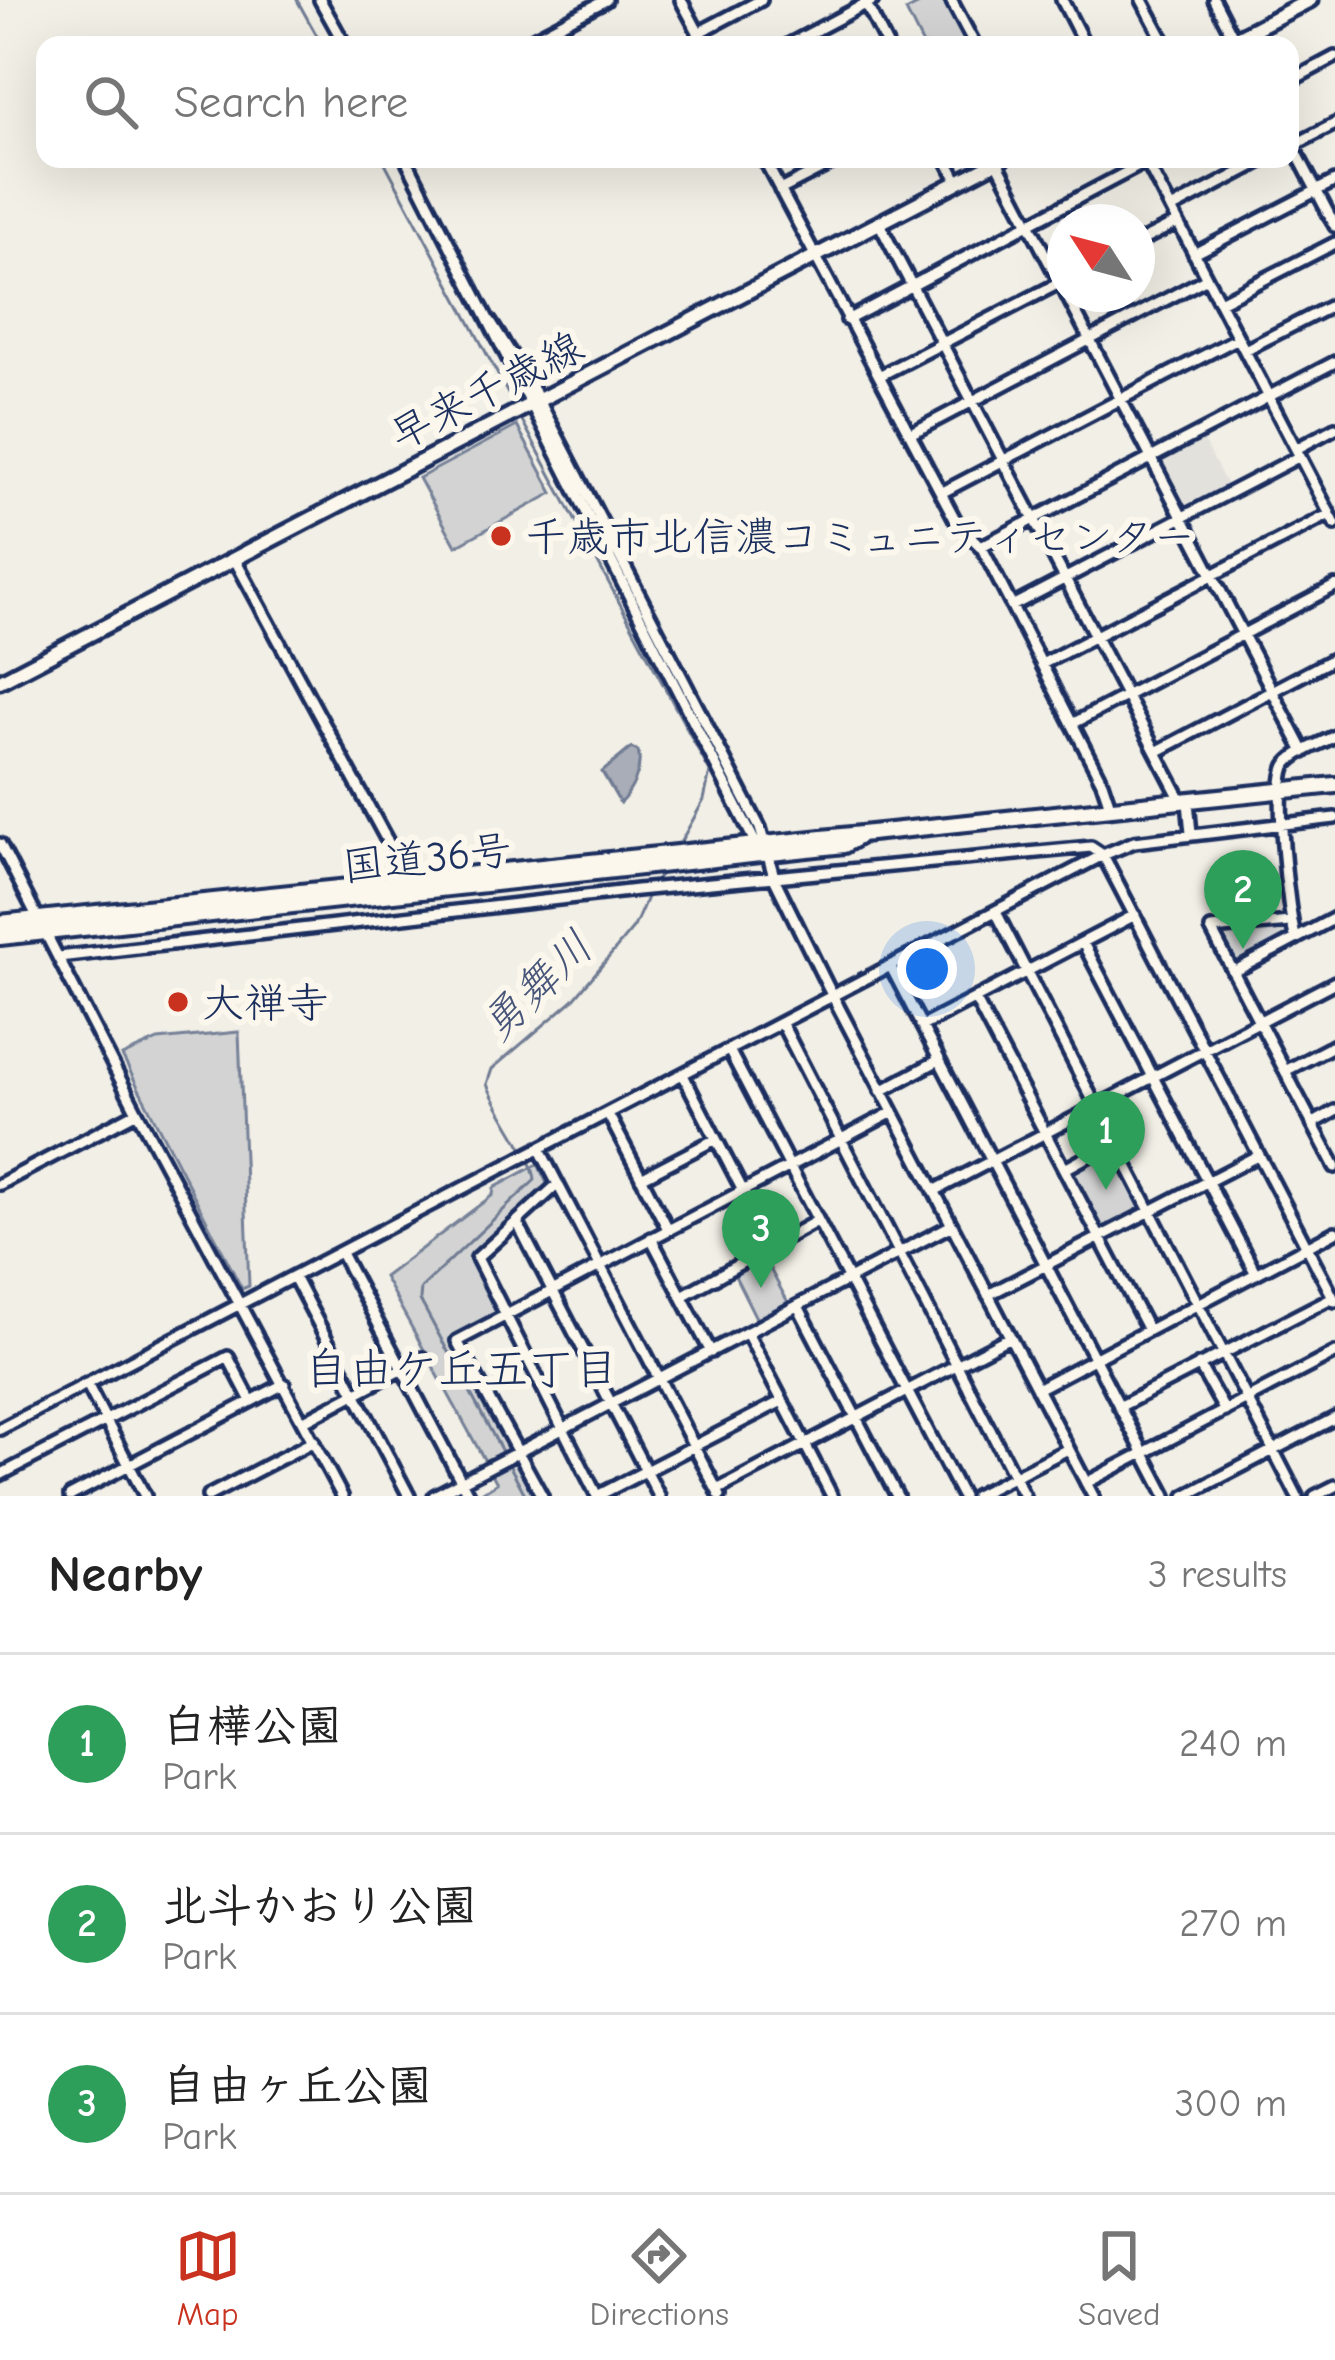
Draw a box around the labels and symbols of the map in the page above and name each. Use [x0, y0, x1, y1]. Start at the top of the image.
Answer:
north arrow [1047, 204, 1155, 312]
street label: 早来千歳線 [382, 322, 591, 461]
place label: 千歳市北信濃コミュニティセンター [525, 513, 1195, 562]
marker: 千歳市北信濃コミュニティセンター [488, 523, 514, 549]
street label: 国道36号 [340, 825, 514, 892]
pin: 2 [1204, 850, 1282, 949]
water label: 勇舞川 [470, 920, 603, 1051]
your location [897, 939, 957, 999]
place label: 大禅寺 [202, 979, 328, 1028]
marker: 大禅寺 [165, 989, 191, 1015]
pin: 1 [1067, 1091, 1145, 1190]
pin: 3 [722, 1189, 800, 1288]
district label: 自由ケ丘五丁目 [303, 1343, 619, 1395]

